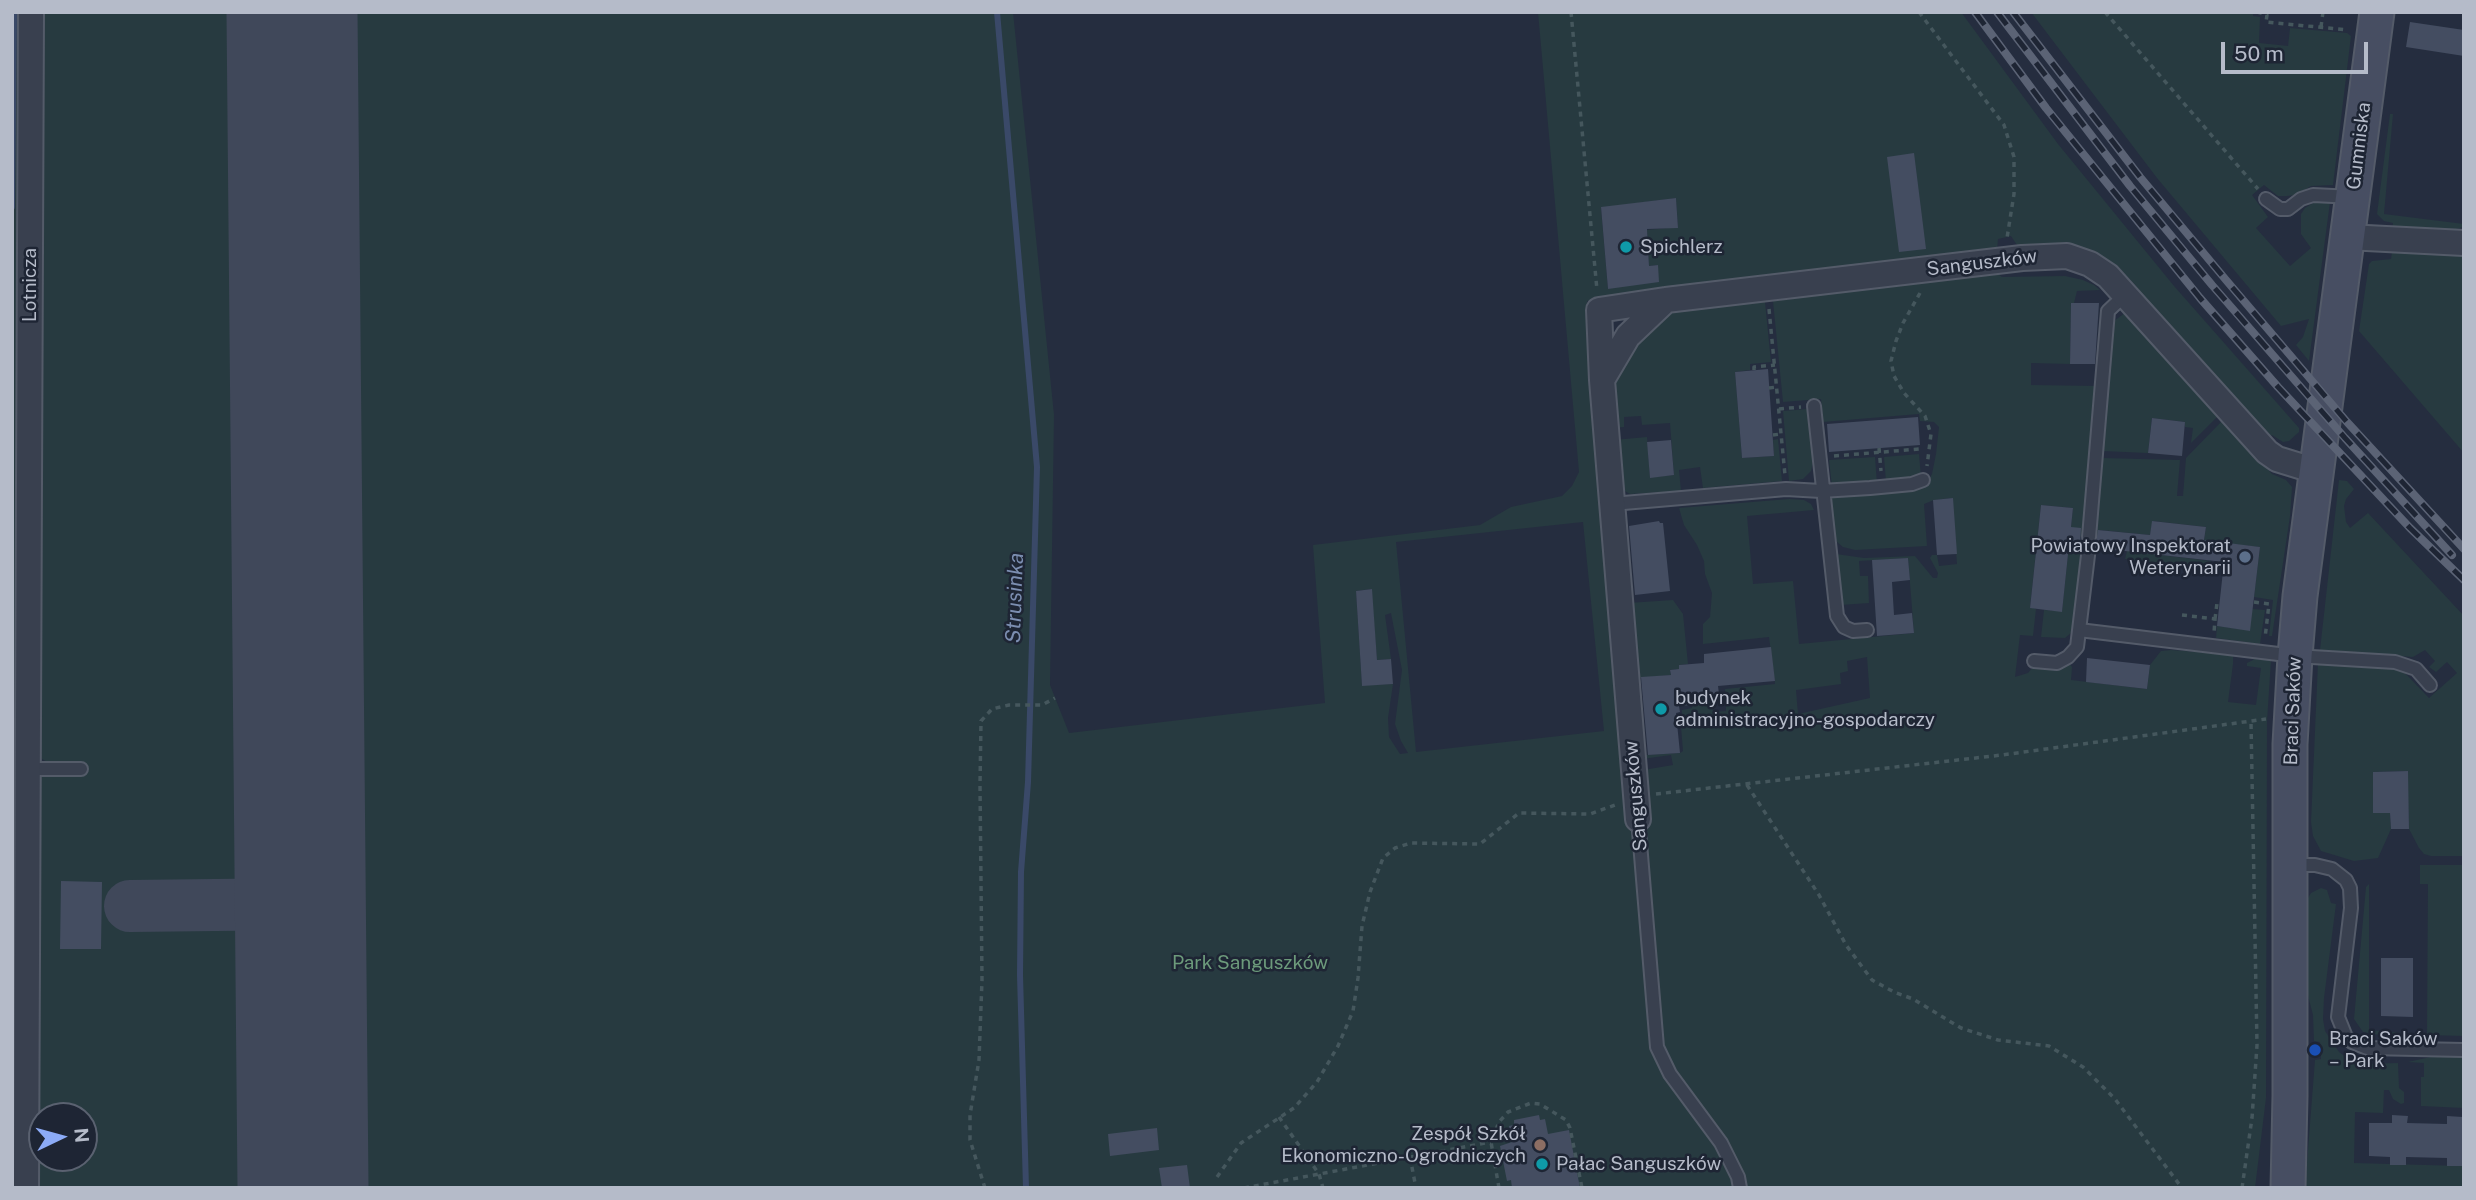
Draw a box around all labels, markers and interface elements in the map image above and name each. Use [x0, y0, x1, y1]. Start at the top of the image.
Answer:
scale bar [2224, 28, 2371, 72]
text: 50 m [2234, 41, 2284, 66]
street label: Gumniska [2342, 101, 2376, 191]
place label: Spichlerz [1640, 236, 1723, 258]
marker: Spichlerz [1618, 239, 1634, 255]
street label: Sanguszków [1926, 245, 2038, 281]
street label: Lotnicza [19, 248, 41, 322]
place label: Powiatowy Inspektorat Weterynarii [2031, 535, 2231, 579]
marker: Powiatowy Inspektorat Weterynarii [2237, 549, 2253, 565]
water label: Strusinka [1001, 552, 1029, 644]
street label: Braci Saków [2280, 656, 2306, 766]
place label: budynek administracyjno-gospodarczy [1675, 687, 1935, 731]
marker: budynek administracyjno-gospodarczy [1653, 701, 1669, 717]
street label: Sanguszków [1620, 740, 1652, 852]
park label: Park Sanguszków [1172, 952, 1328, 974]
place label: Braci Saków – Park [2329, 1028, 2438, 1072]
marker: Braci Saków – Park [2307, 1042, 2323, 1058]
north arrow [28, 1102, 98, 1172]
place label: Zespół Szkół Ekonomiczno-Ogrodniczych [1281, 1123, 1526, 1167]
text: N [70, 1127, 94, 1144]
marker: Zespół Szkół Ekonomiczno-Ogrodniczych [1532, 1137, 1548, 1153]
place label: Pałac Sanguszków [1556, 1153, 1721, 1175]
marker: Pałac Sanguszków [1534, 1156, 1550, 1172]

